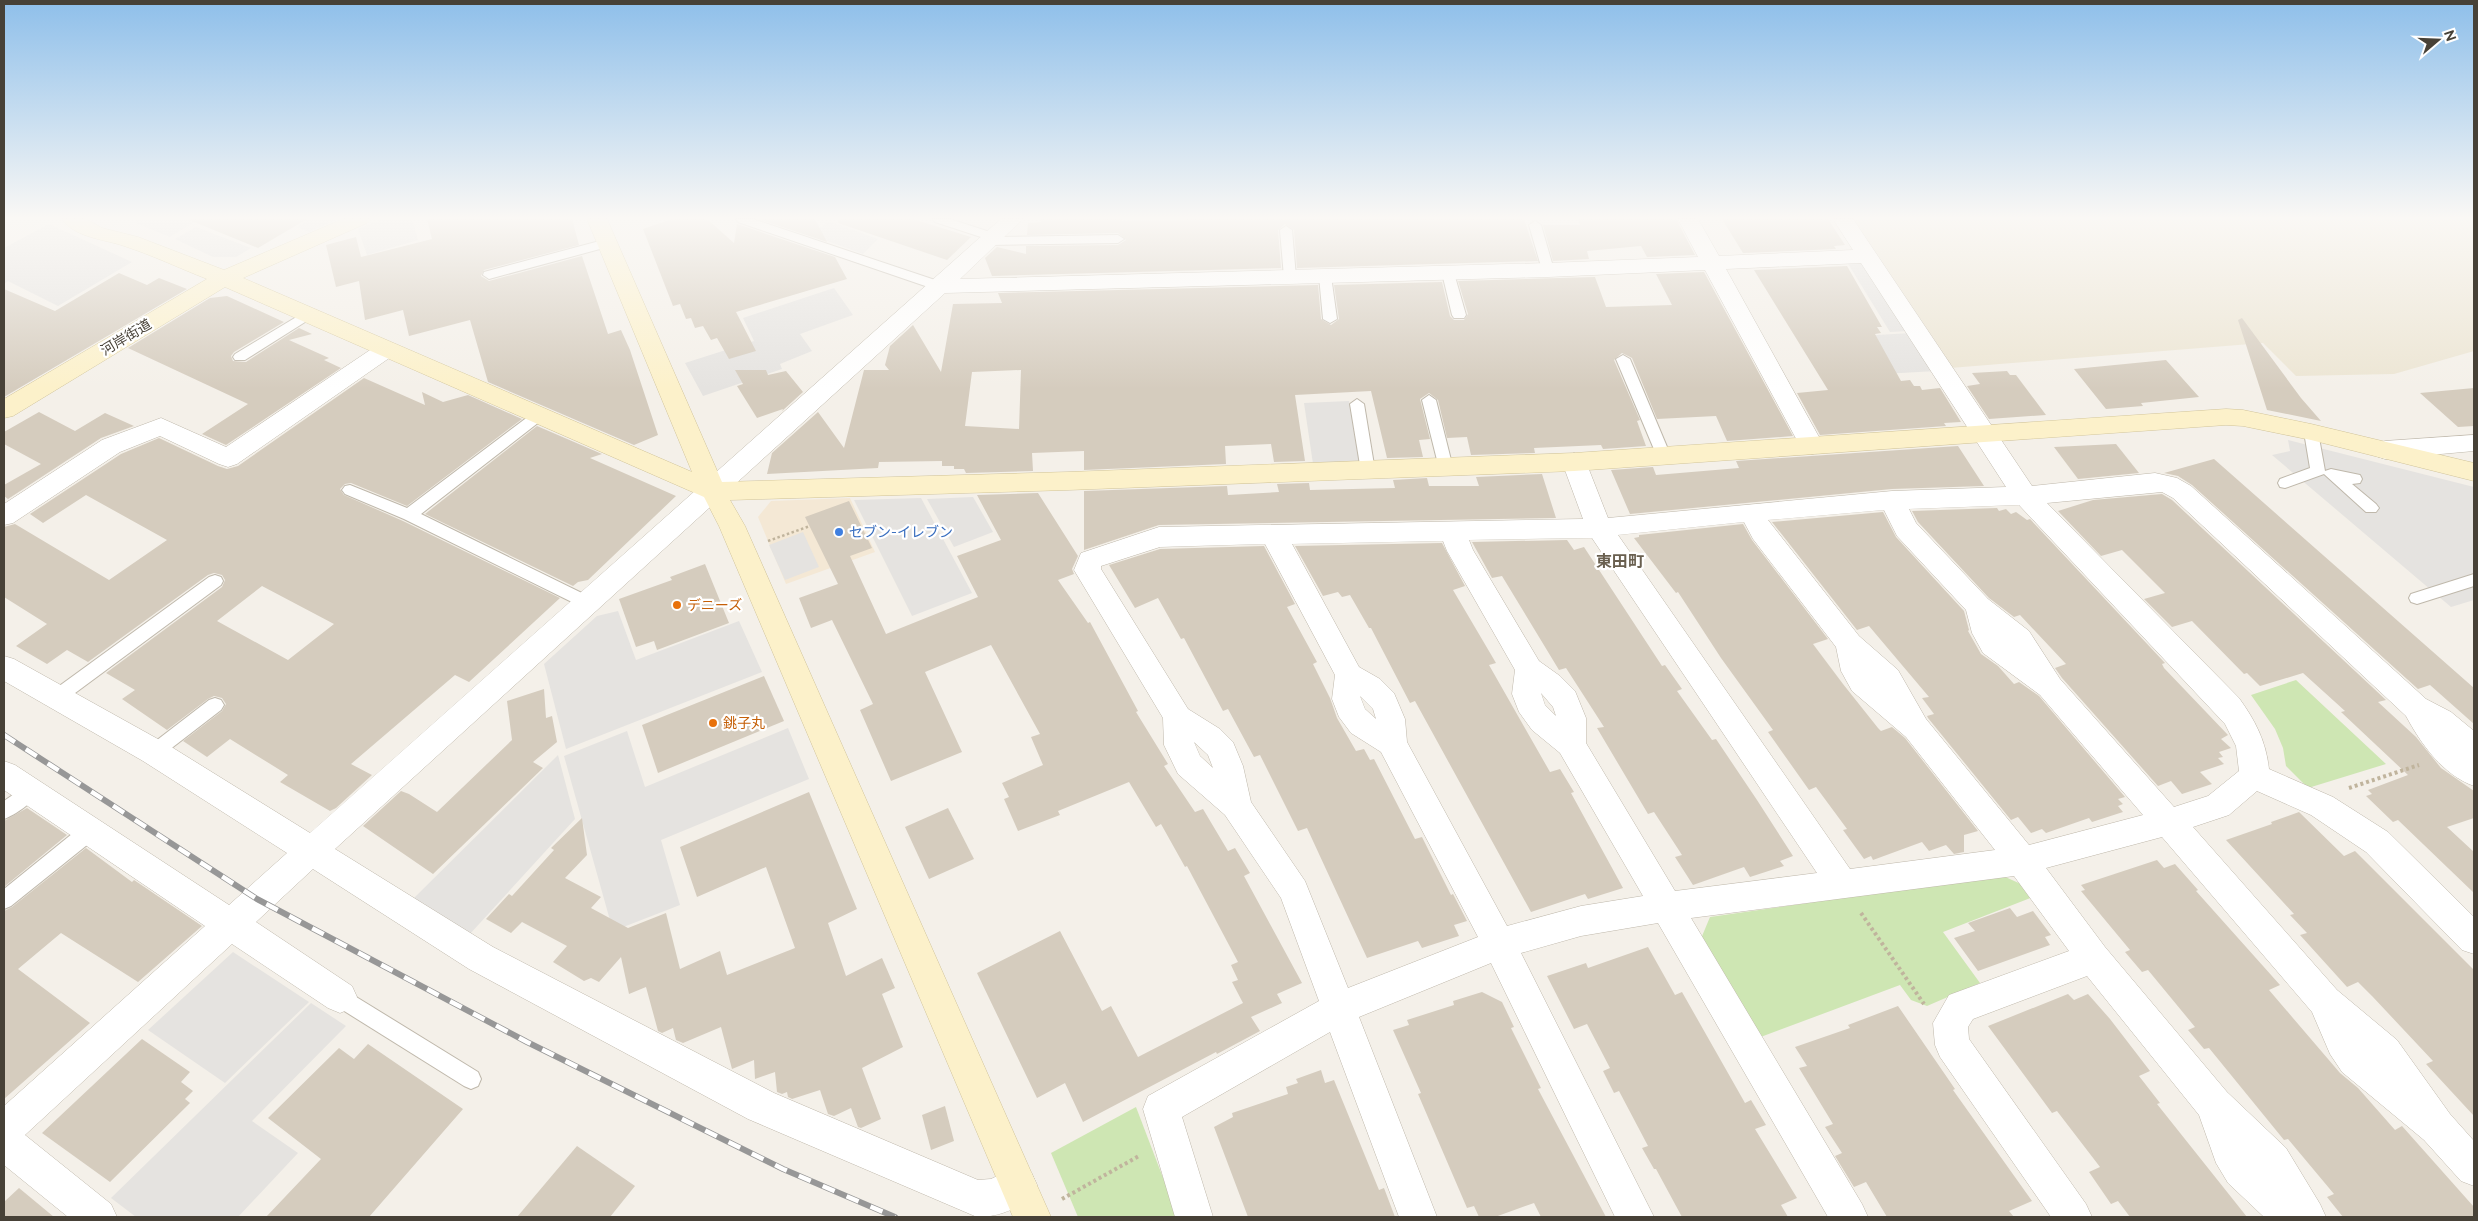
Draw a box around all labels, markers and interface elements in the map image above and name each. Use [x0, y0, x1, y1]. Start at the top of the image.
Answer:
north arrow [2413, 15, 2463, 65]
text: N [2441, 28, 2460, 43]
street label: 河岸街道 [98, 316, 154, 358]
place label: セブン-イレブン [849, 524, 953, 540]
marker: セブン-イレブン [833, 526, 845, 538]
district label: 東田町 [1596, 552, 1644, 571]
place label: デニーズ [687, 597, 742, 613]
marker: デニーズ [671, 599, 683, 611]
place label: 銚子丸 [723, 715, 765, 731]
marker: 銚子丸 [707, 717, 719, 729]

